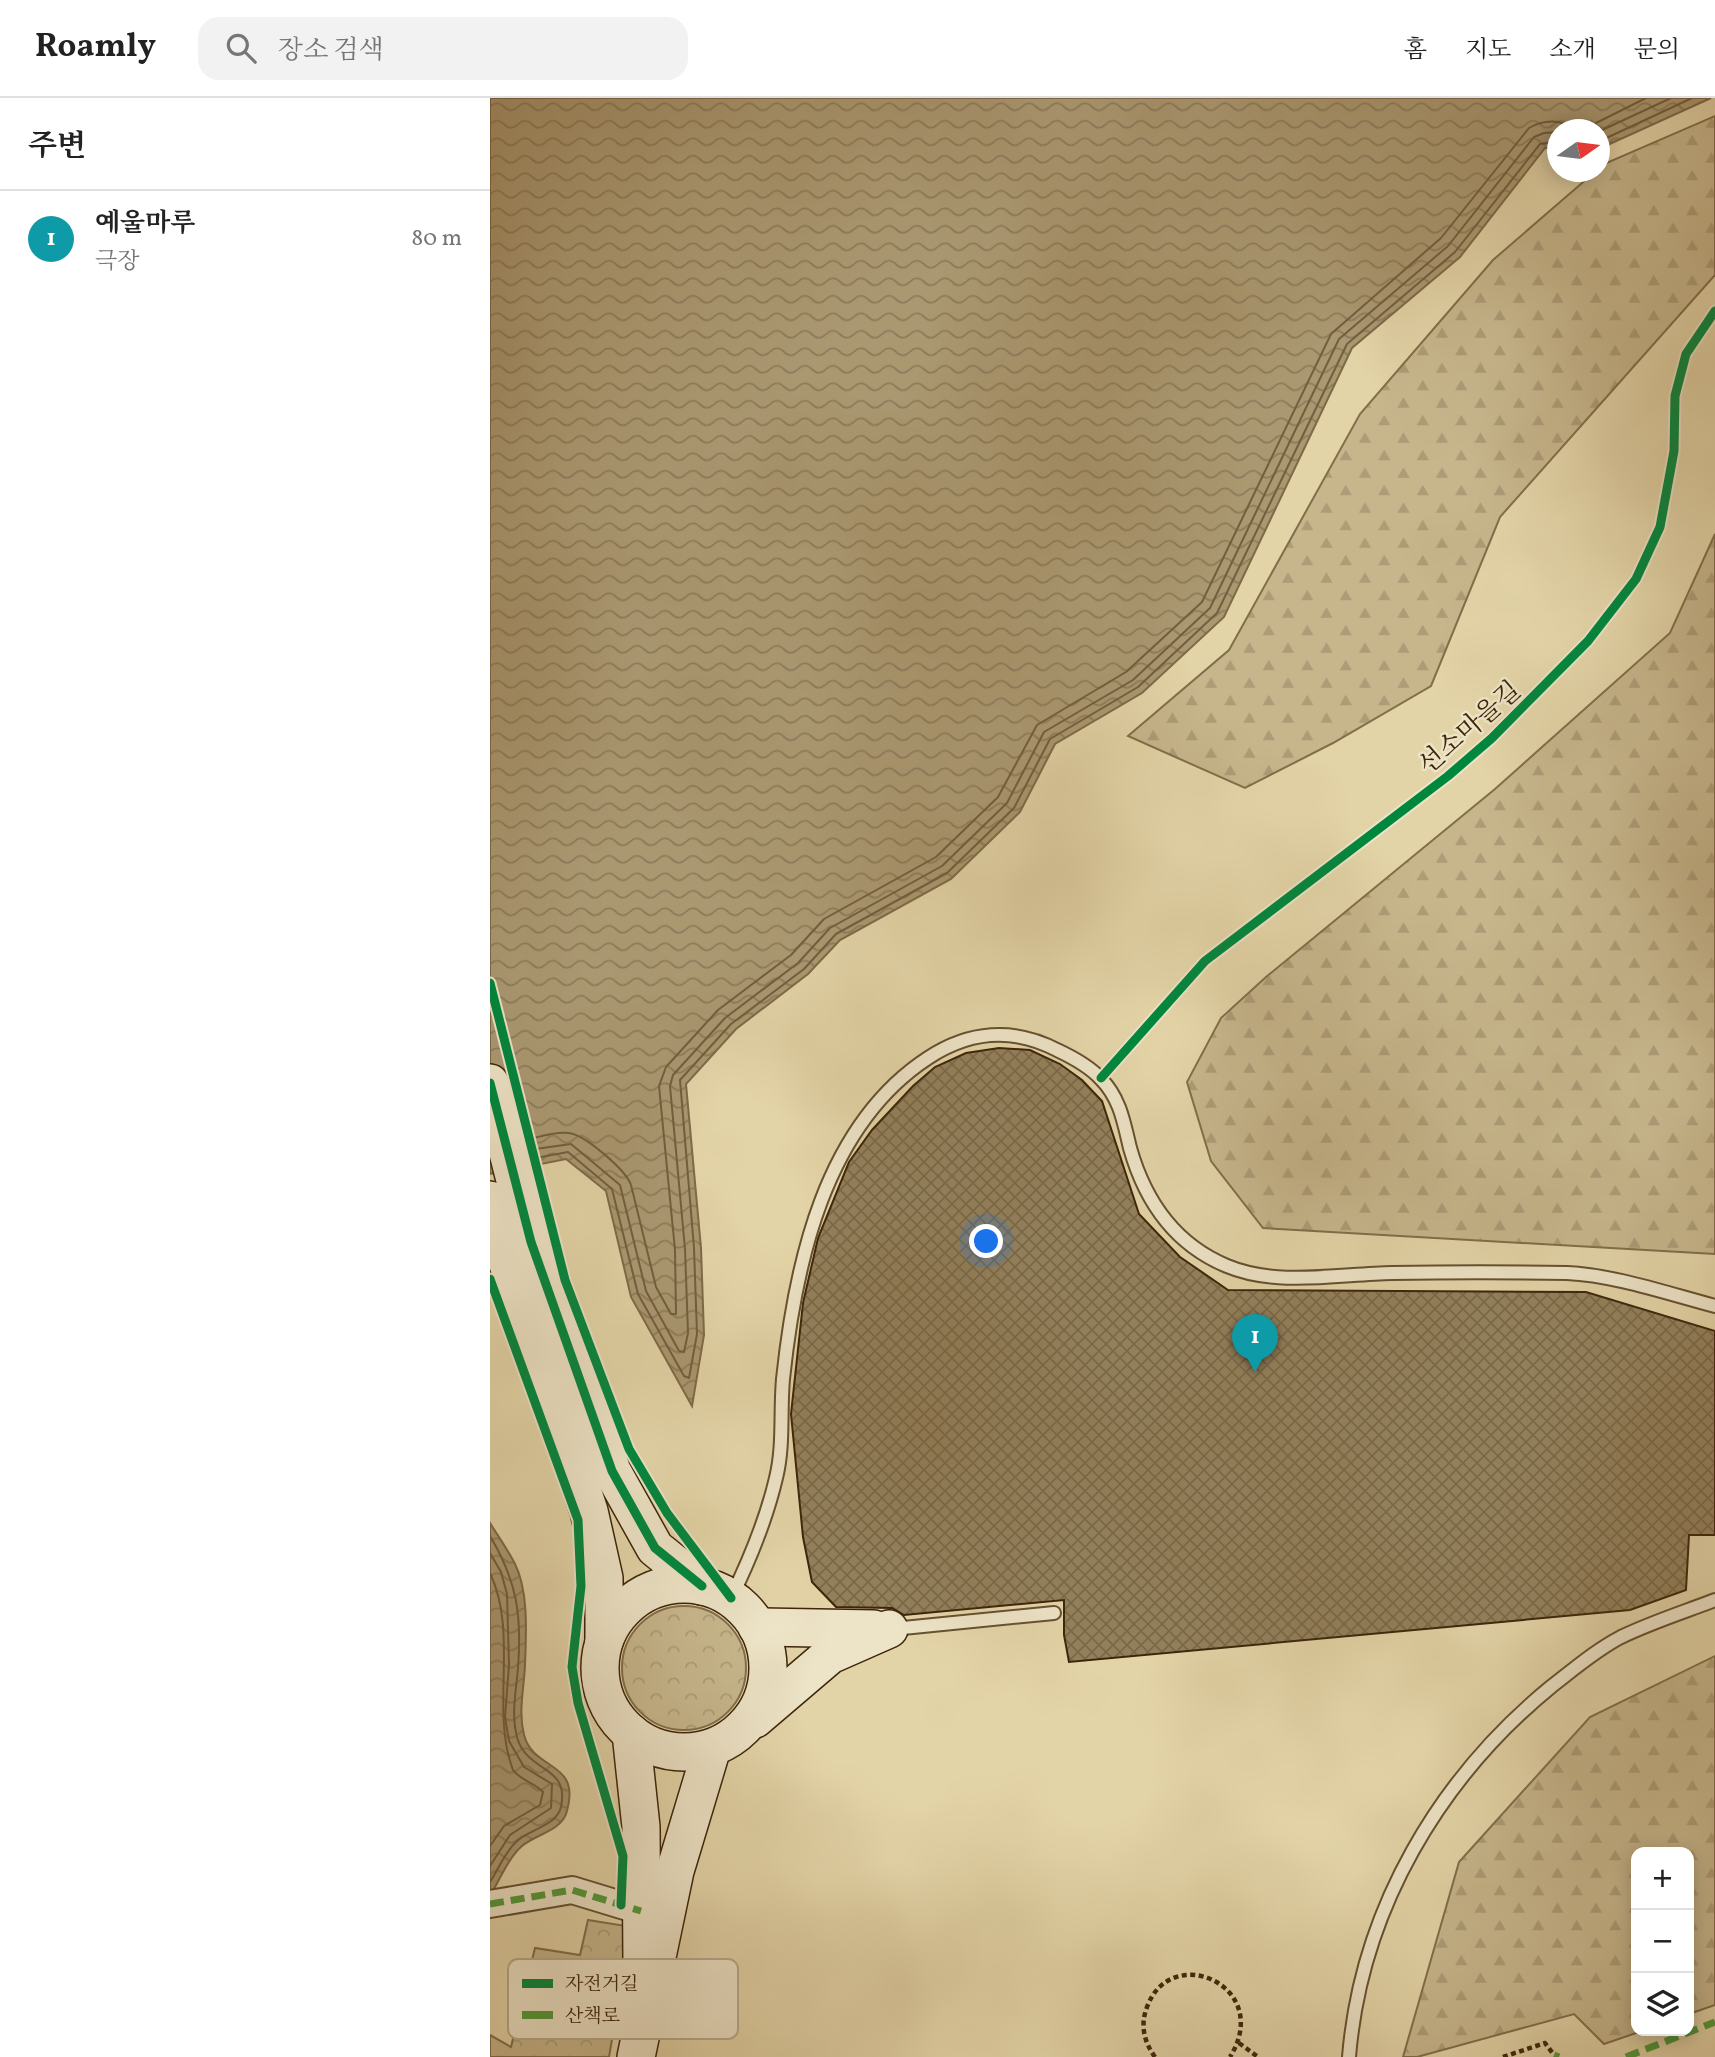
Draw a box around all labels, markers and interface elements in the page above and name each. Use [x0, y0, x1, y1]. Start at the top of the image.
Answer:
search box [198, 17, 688, 80]
text: Roamly [35, 25, 156, 71]
icon: search [222, 29, 260, 67]
text: 장소 검색 [278, 33, 384, 69]
text: 홈 [1404, 34, 1427, 68]
text: 지도 [1465, 34, 1511, 68]
text: 소개 [1549, 34, 1596, 68]
text: 문의 [1634, 34, 1680, 68]
north arrow [1547, 119, 1610, 182]
text: 주변 [28, 126, 86, 168]
text: 예울마루 [95, 206, 195, 242]
text: 1 [46, 223, 56, 255]
text: 80 m [412, 223, 462, 255]
text: 극장 [95, 246, 139, 278]
street label: 선소마을길 [1411, 674, 1530, 783]
your location [969, 1224, 1003, 1258]
pin: 1 [1232, 1314, 1278, 1372]
map controls [1631, 1847, 1694, 2036]
button: + [1631, 1847, 1694, 1910]
button: − [1631, 1910, 1694, 1973]
legend [508, 1959, 738, 2039]
text: 자전거길 [565, 1972, 638, 1998]
button: layers [1631, 1973, 1694, 2036]
text: 산책로 [565, 2004, 620, 2030]

